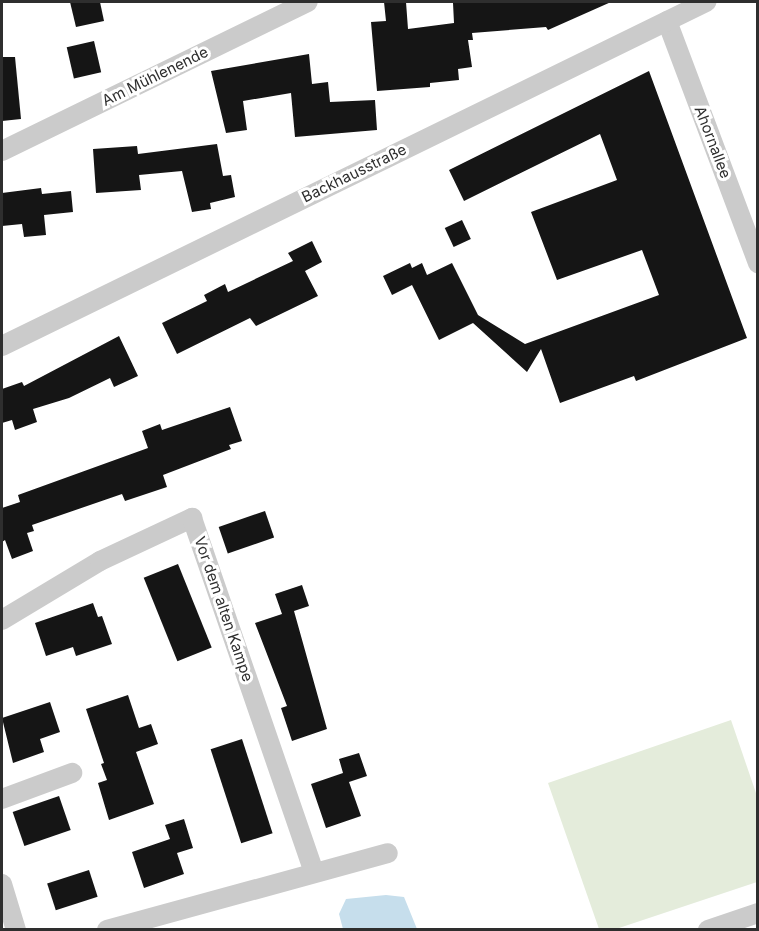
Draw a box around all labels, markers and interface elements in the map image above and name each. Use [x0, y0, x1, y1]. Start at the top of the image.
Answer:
street label: Am Mühlenende [99, 43, 211, 109]
street label: Ahornallee [691, 103, 735, 181]
street label: Backhausstraße [299, 140, 409, 206]
street label: Vor dem alten Kampe [191, 534, 257, 684]

